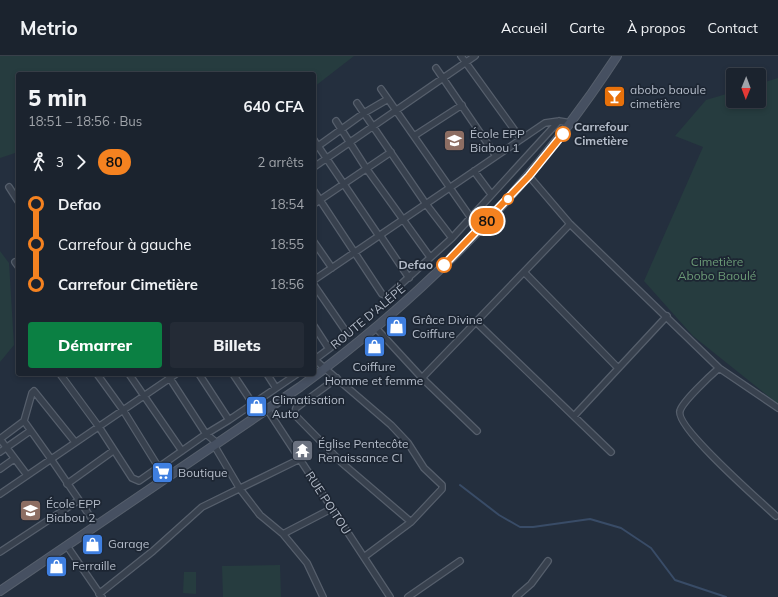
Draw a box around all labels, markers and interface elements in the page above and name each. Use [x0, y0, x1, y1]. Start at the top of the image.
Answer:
text: Metrio [20, 16, 78, 40]
text: Accueil [501, 19, 547, 37]
text: Carte [569, 19, 605, 37]
text: À propos [627, 19, 686, 37]
text: Contact [708, 19, 758, 37]
north arrow [726, 68, 766, 108]
map controls [726, 68, 766, 108]
place label: abobo baoule cimetière [630, 82, 706, 111]
text: 5 min [28, 84, 87, 112]
bar icon: abobo baoule cimetière [601, 84, 627, 110]
text: 640 CFA [244, 97, 304, 116]
text: 18:51 – 18:56 · Bus [28, 113, 142, 129]
place label: Carrefour Cimetière [574, 119, 629, 148]
place label: École EPP Biabou 1 [470, 126, 525, 155]
marker: Carrefour Cimetière [555, 126, 571, 142]
school or university icon: École EPP Biabou 1 [441, 128, 467, 154]
icon: walk [28, 151, 50, 173]
icon: forward [70, 151, 92, 173]
text: 80 [106, 153, 123, 171]
text: 3 [56, 154, 64, 170]
text: 2 arrêts [258, 154, 304, 170]
unlabelled marker [502, 193, 514, 205]
text: Defao [58, 195, 101, 214]
text: 18:54 [270, 196, 304, 212]
line badge: 80 [469, 208, 505, 234]
text: 80 [479, 212, 495, 230]
text: Carrefour à gauche [58, 235, 191, 254]
text: 18:55 [270, 236, 304, 252]
park label: Cimetière Abobo Baoulé [678, 254, 756, 283]
place label: Defao [398, 257, 433, 272]
marker: Defao [436, 257, 452, 273]
text: Carrefour Cimetière [58, 275, 198, 294]
text: 18:56 [270, 276, 304, 292]
street label: ROUTE D'ALÉPÉ [327, 281, 408, 352]
place label: Grâce Divine Coiffure [412, 312, 482, 341]
shop icon: Grâce Divine Coiffure [384, 314, 410, 340]
button: Démarrer [28, 322, 162, 368]
button: Billets [170, 322, 304, 368]
shop icon: Coiffure Homme et femme [361, 333, 387, 359]
place label: Coiffure Homme et femme [325, 359, 423, 388]
place label: Climatisation Auto [272, 392, 345, 421]
shop icon: Climatisation Auto [243, 394, 269, 420]
place label: Église Pentecôte Renaissance CI [318, 436, 409, 465]
temple icon: Église Pentecôte Renaissance CI [289, 438, 315, 464]
supermarket icon: Boutique [150, 460, 176, 486]
place label: Boutique [178, 465, 228, 480]
street label: RUE POITOU [302, 468, 354, 537]
place label: École EPP Biabou 2 [46, 496, 101, 525]
school or university icon: École EPP Biabou 2 [18, 498, 44, 524]
shop icon: Garage [79, 531, 105, 557]
place label: Garage [108, 536, 149, 551]
shop icon: Ferraille [43, 553, 69, 579]
place label: Ferraille [72, 558, 116, 573]

